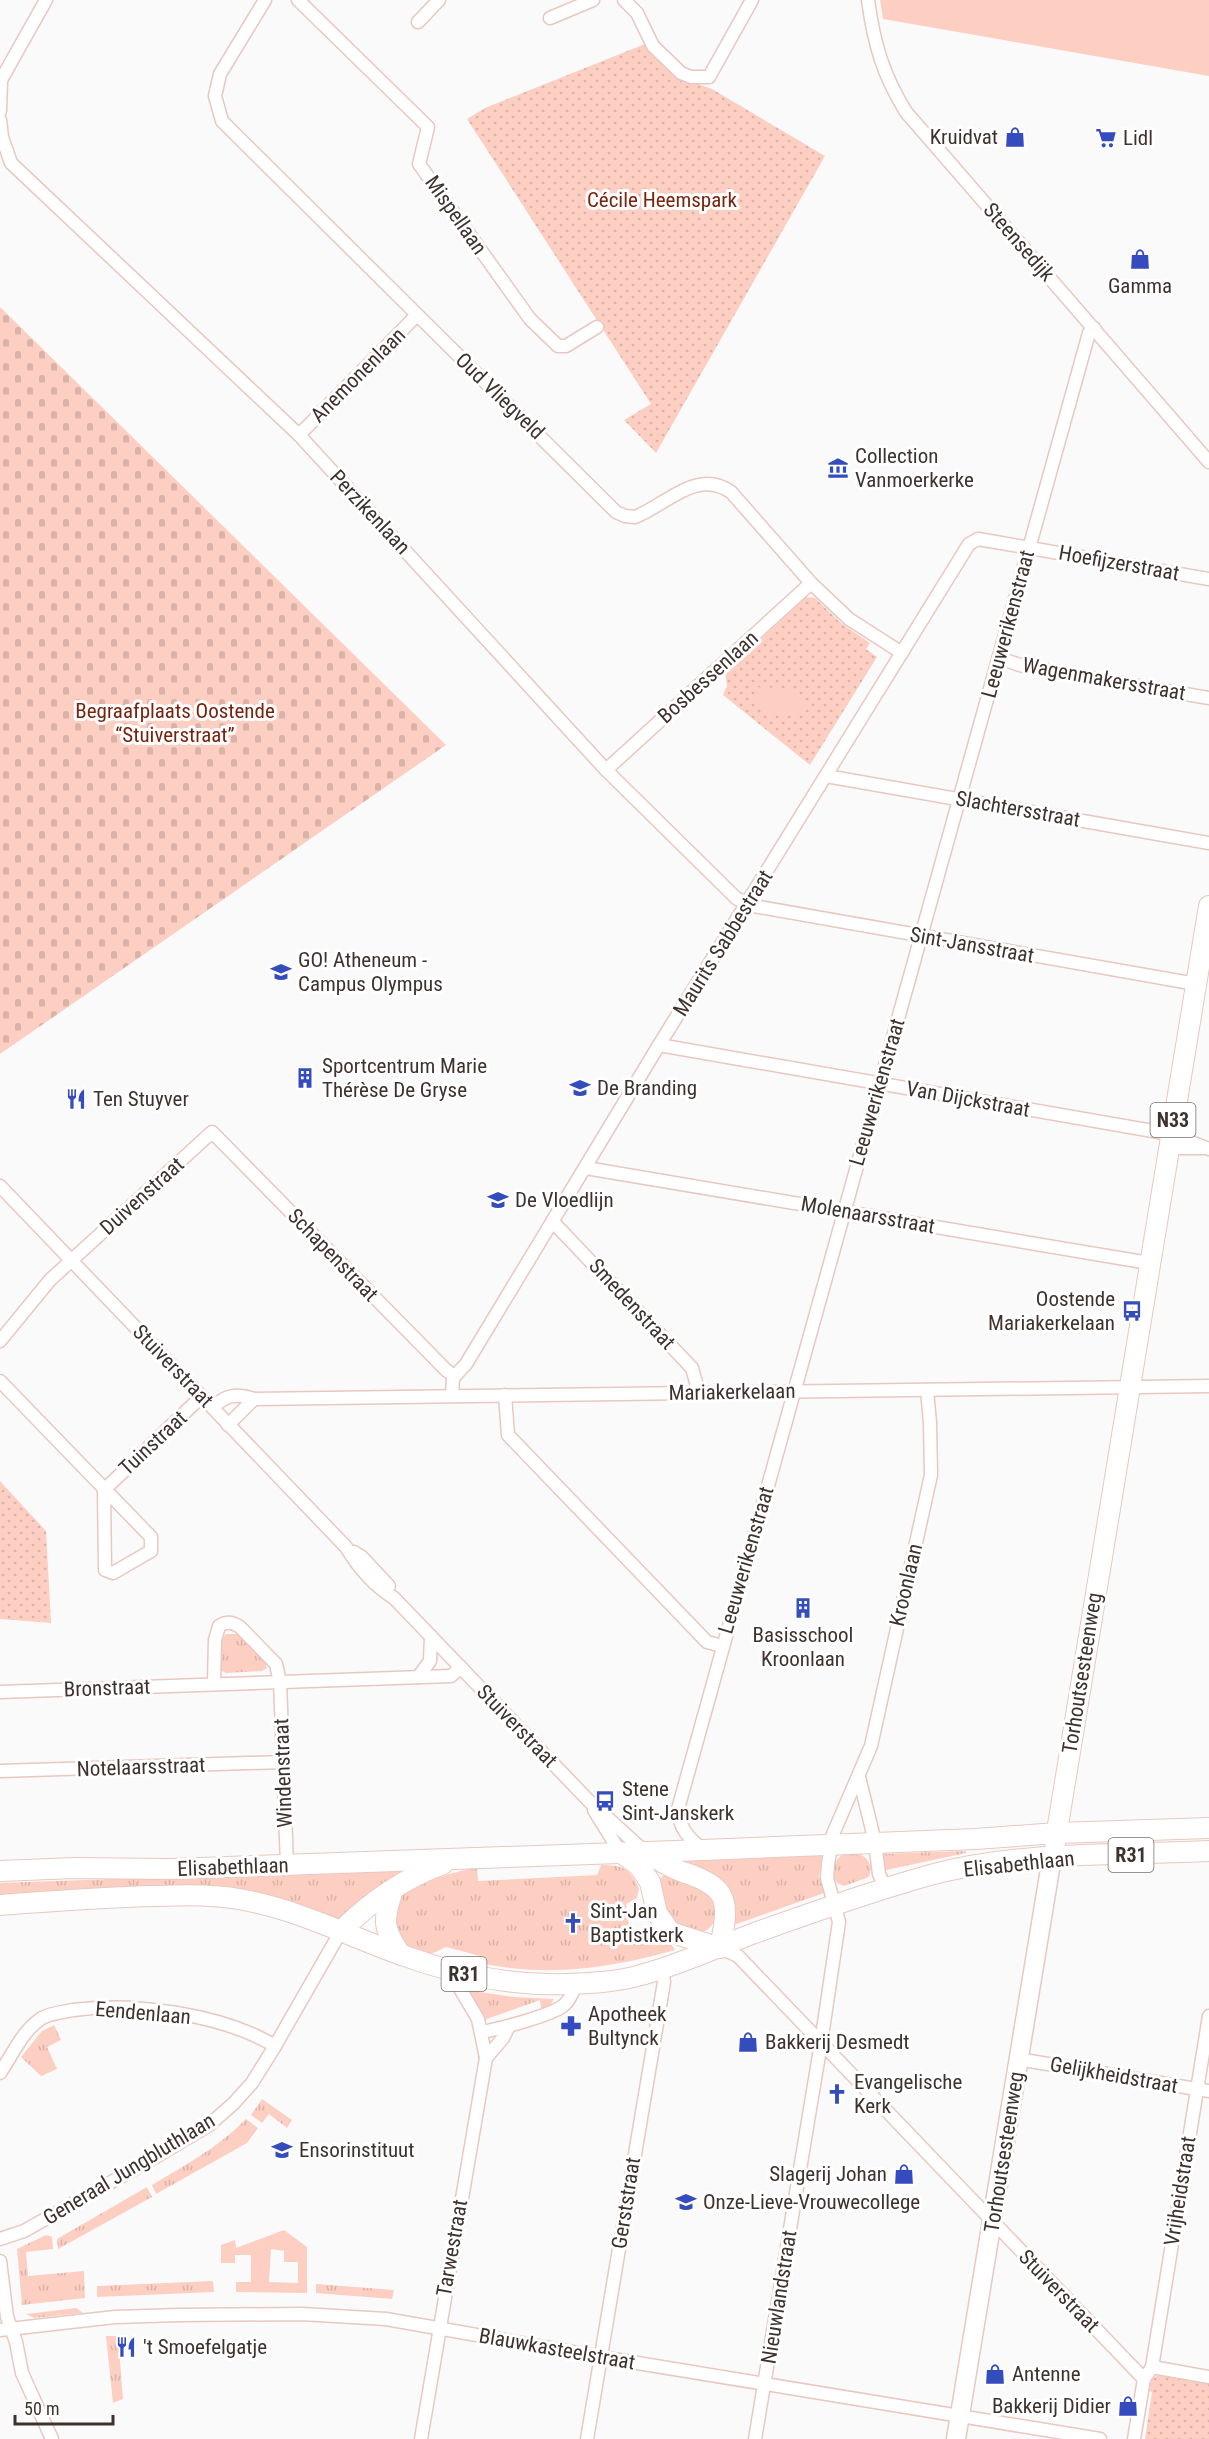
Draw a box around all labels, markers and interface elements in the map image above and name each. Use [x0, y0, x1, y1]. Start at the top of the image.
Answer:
place label: Kruidvat [930, 125, 998, 149]
shop icon: Kruidvat [1003, 125, 1027, 149]
supermarket icon: Lidl [1094, 126, 1118, 150]
place label: Lidl [1123, 126, 1153, 150]
street label: Mispellaan [420, 171, 492, 259]
park label: Cécile Heemspark [587, 188, 738, 212]
street label: Steensedijk [979, 198, 1060, 286]
shop icon: Gamma [1128, 247, 1152, 271]
place label: Gamma [1108, 274, 1172, 298]
street label: Anemonenlaan [306, 323, 410, 427]
street label: Oud Vliegveld [451, 348, 549, 444]
place label: Collection Vanmoerkerke [855, 444, 974, 492]
museum icon: Collection Vanmoerkerke [826, 456, 850, 480]
street label: Perzikenlaan [325, 465, 415, 559]
street label: Hoefijzerstraat [1057, 541, 1181, 585]
street label: Leeuwerikenstraat [977, 548, 1039, 700]
street label: Bosbessenlaan [653, 626, 763, 728]
street label: Wagenmakersstraat [1021, 653, 1187, 705]
park label: Begraafplaats Oostende “Stuiverstraat” [75, 699, 275, 747]
street label: Slachtersstraat [954, 786, 1082, 832]
street label: Maurits Sabbestraat [668, 866, 778, 1020]
street label: Sint-Jansstraat [908, 922, 1036, 968]
place label: GO! Atheneum - Campus Olympus [298, 948, 443, 996]
school or university icon: GO! Atheneum - Campus Olympus [269, 960, 293, 984]
street label: Leeuwerikenstraat [845, 1016, 909, 1168]
place label: Sportcentrum Marie Thérèse De Gryse [322, 1054, 487, 1102]
building icon: Sportcentrum Marie Thérèse De Gryse [293, 1066, 317, 1090]
school or university icon: De Branding [568, 1076, 592, 1100]
place label: De Branding [597, 1076, 697, 1100]
street label: Van Dijckstraat [904, 1076, 1032, 1122]
restaurant icon: Ten Stuyver [64, 1087, 88, 1111]
place label: Ten Stuyver [93, 1087, 189, 1111]
road number: N33 [1150, 1103, 1196, 1137]
street label: Duivenstraat [95, 1152, 189, 1240]
school or university icon: De Vloedlijn [486, 1188, 510, 1212]
place label: De Vloedlijn [515, 1188, 614, 1212]
street label: Molenaarsstraat [799, 1191, 937, 1239]
street label: Schapenstraat [283, 1204, 383, 1306]
street label: Smedenstraat [584, 1254, 680, 1354]
place label: Oostende Mariakerkelaan [988, 1287, 1115, 1335]
bus stop icon: Oostende Mariakerkelaan [1120, 1299, 1144, 1323]
street label: Stuiverstraat [128, 1320, 218, 1412]
street label: Mariakerkelaan [668, 1379, 796, 1405]
street label: Tuinstraat [114, 1406, 192, 1480]
street label: Leeuwerikenstraat [714, 1484, 778, 1636]
street label: Kroonlaan [885, 1541, 927, 1629]
street label: Torhoutsesteenweg [1057, 1591, 1107, 1755]
building icon: Basisschool Kroonlaan [791, 1596, 815, 1620]
place label: Basisschool Kroonlaan [753, 1623, 853, 1671]
street label: Bronstraat [63, 1674, 151, 1702]
street label: Stuiverstraat [472, 1680, 562, 1772]
street label: Windenstraat [269, 1718, 297, 1828]
street label: Notelaarsstraat [76, 1753, 206, 1781]
place label: Stene Sint-Janskerk [622, 1777, 735, 1825]
bus stop icon: Stene Sint-Janskerk [593, 1789, 617, 1813]
road number: R31 [1108, 1838, 1154, 1872]
street label: Elisabethlaan [962, 1846, 1076, 1882]
street label: Elisabethlaan [177, 1853, 289, 1881]
place label: Sint-Jan Baptistkerk [590, 1899, 684, 1947]
church icon: Sint-Jan Baptistkerk [561, 1911, 585, 1935]
road number: R31 [442, 1957, 486, 1991]
street label: Eendenlaan [94, 1997, 192, 2029]
place label: Apotheek Bultynck [588, 2002, 667, 2050]
pharmacy icon: Apotheek Bultynck [559, 2014, 583, 2038]
shop icon: Bakkerij Desmedt [736, 2030, 760, 2054]
place label: Bakkerij Desmedt [765, 2030, 910, 2054]
street label: Gelijkheidstraat [1048, 2052, 1180, 2098]
place label: Evangelische Kerk [854, 2070, 962, 2118]
street label: Torhoutsesteenweg [979, 2070, 1029, 2234]
church icon: Evangelische Kerk [825, 2082, 849, 2106]
street label: Generaal Jungbluthlaan [39, 2108, 219, 2230]
street label: Vrijheidstraat [1159, 2134, 1201, 2248]
school or university icon: Ensorinstituut [270, 2138, 294, 2162]
place label: Ensorinstituut [299, 2138, 414, 2162]
street label: Gerststraat [607, 2155, 645, 2251]
place label: Slagerij Johan [769, 2162, 887, 2186]
shop icon: Slagerij Johan [892, 2162, 916, 2186]
school or university icon: Onze-Lieve-Vrouwecollege [674, 2190, 698, 2214]
place label: Onze-Lieve-Vrouwecollege [703, 2190, 920, 2214]
street label: Tarwestraat [432, 2198, 472, 2298]
street label: Nieuwlandstraat [757, 2228, 801, 2366]
street label: Stuiverstraat [1014, 2245, 1104, 2337]
street label: Blauwkasteelstraat [477, 2323, 637, 2375]
restaurant icon: 't Smoefelgatje [114, 2335, 138, 2359]
place label: 't Smoefelgatje [143, 2335, 267, 2359]
shop icon: Antenne [983, 2362, 1007, 2386]
place label: Antenne [1012, 2362, 1081, 2386]
scale bar [15, 2388, 112, 2426]
place label: Bakkerij Didier [992, 2394, 1111, 2418]
shop icon: Bakkerij Didier [1116, 2394, 1140, 2418]
text: 50 m [24, 2398, 59, 2419]

